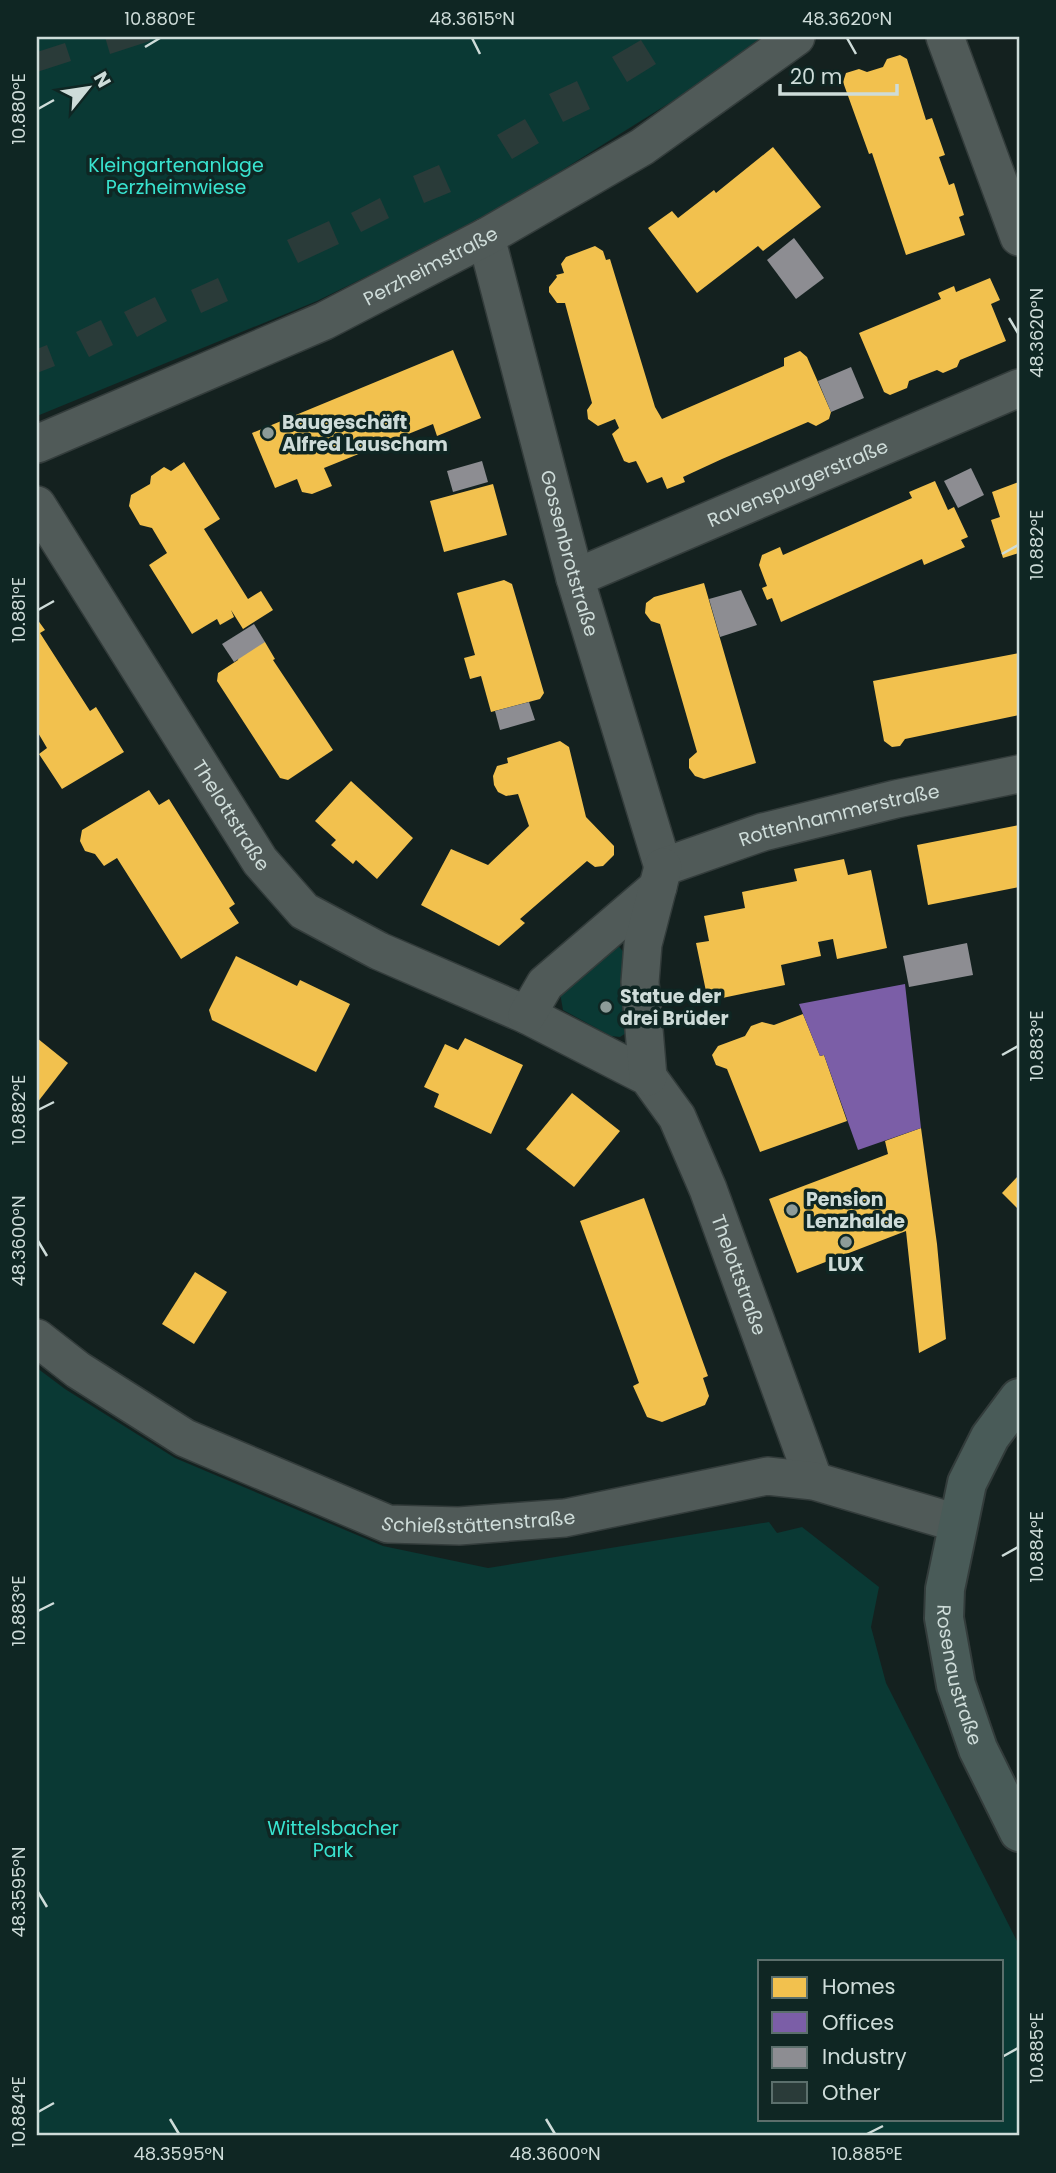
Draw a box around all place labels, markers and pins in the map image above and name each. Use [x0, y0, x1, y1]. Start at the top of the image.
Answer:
place label: Baugeschäft Alfred Lauscham [282, 409, 448, 458]
marker: Baugeschäft Alfred Lauscham [260, 425, 276, 441]
place label: Statue der drei Brüder [620, 983, 729, 1032]
marker: Statue der drei Brüder [598, 999, 614, 1015]
place label: Pension Lenzhalde [806, 1186, 905, 1235]
marker: Pension Lenzhalde [784, 1202, 800, 1218]
marker: LUX [838, 1234, 854, 1250]
place label: LUX [828, 1251, 864, 1278]

